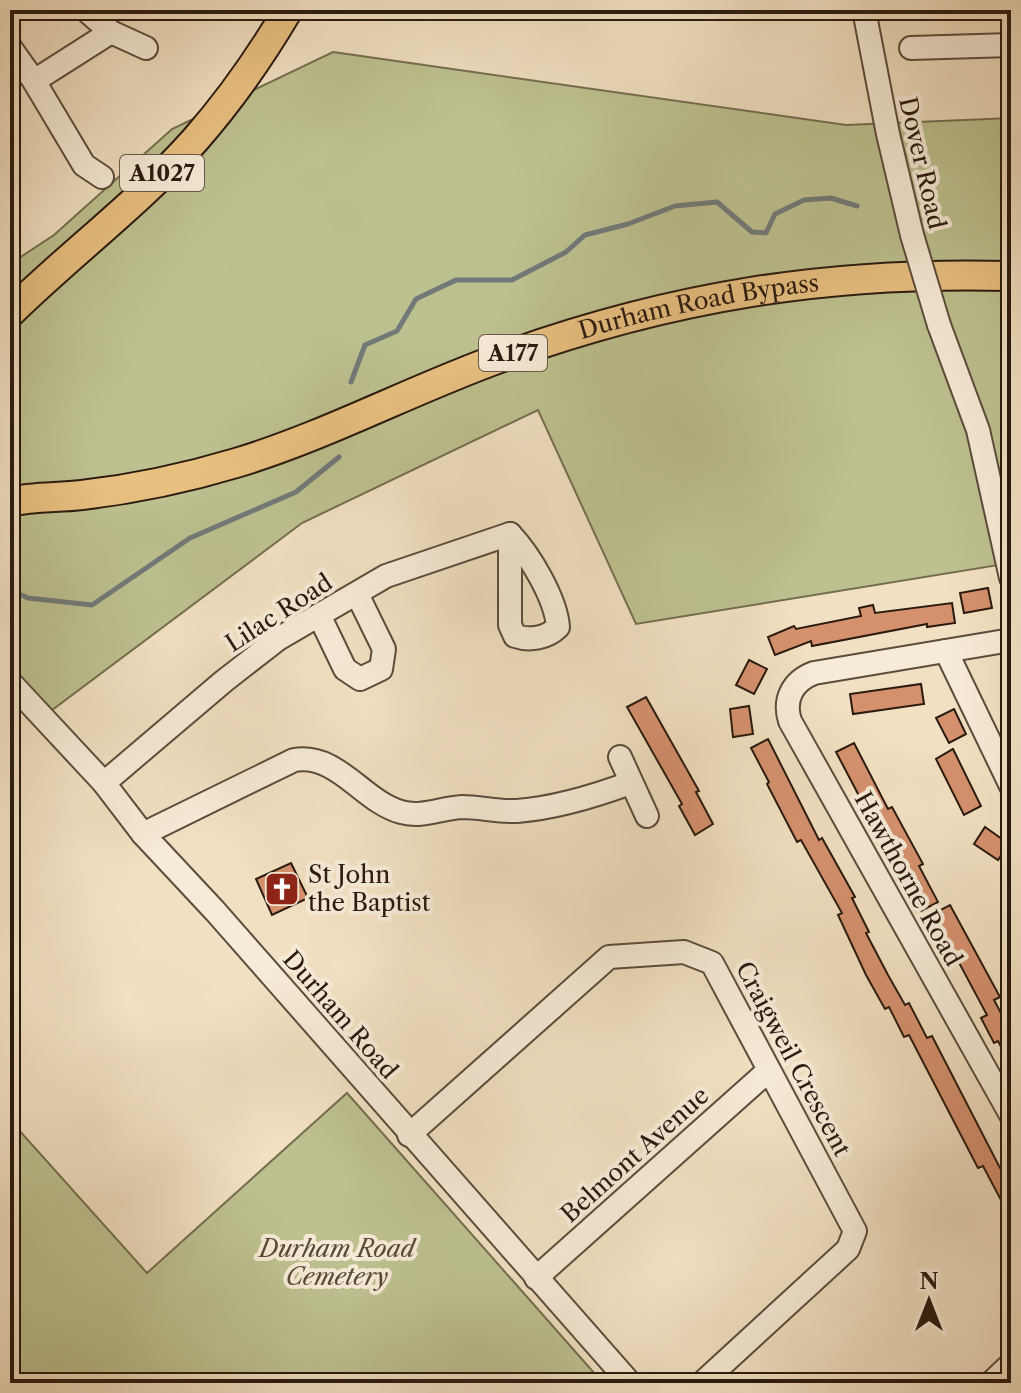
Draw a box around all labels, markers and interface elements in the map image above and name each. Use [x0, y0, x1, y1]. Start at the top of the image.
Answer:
street label: Dover Road [893, 94, 952, 232]
road number: A1027 [120, 155, 204, 191]
street label: Durham Road Bypass [575, 268, 820, 345]
road number: A177 [479, 335, 547, 371]
street label: Lilac Road [220, 567, 338, 658]
street label: Hawthorne Road [849, 787, 969, 971]
place label: St John the Baptist [308, 860, 431, 917]
church icon: St John the Baptist [263, 870, 301, 908]
street label: Durham Road [277, 945, 404, 1085]
street label: Craigweil Crescent [730, 956, 857, 1162]
street label: Belmont Avenue [555, 1081, 714, 1229]
park label: Durham Road Cemetery [257, 1234, 417, 1291]
north arrow [889, 1261, 969, 1341]
text: N [919, 1268, 939, 1295]

